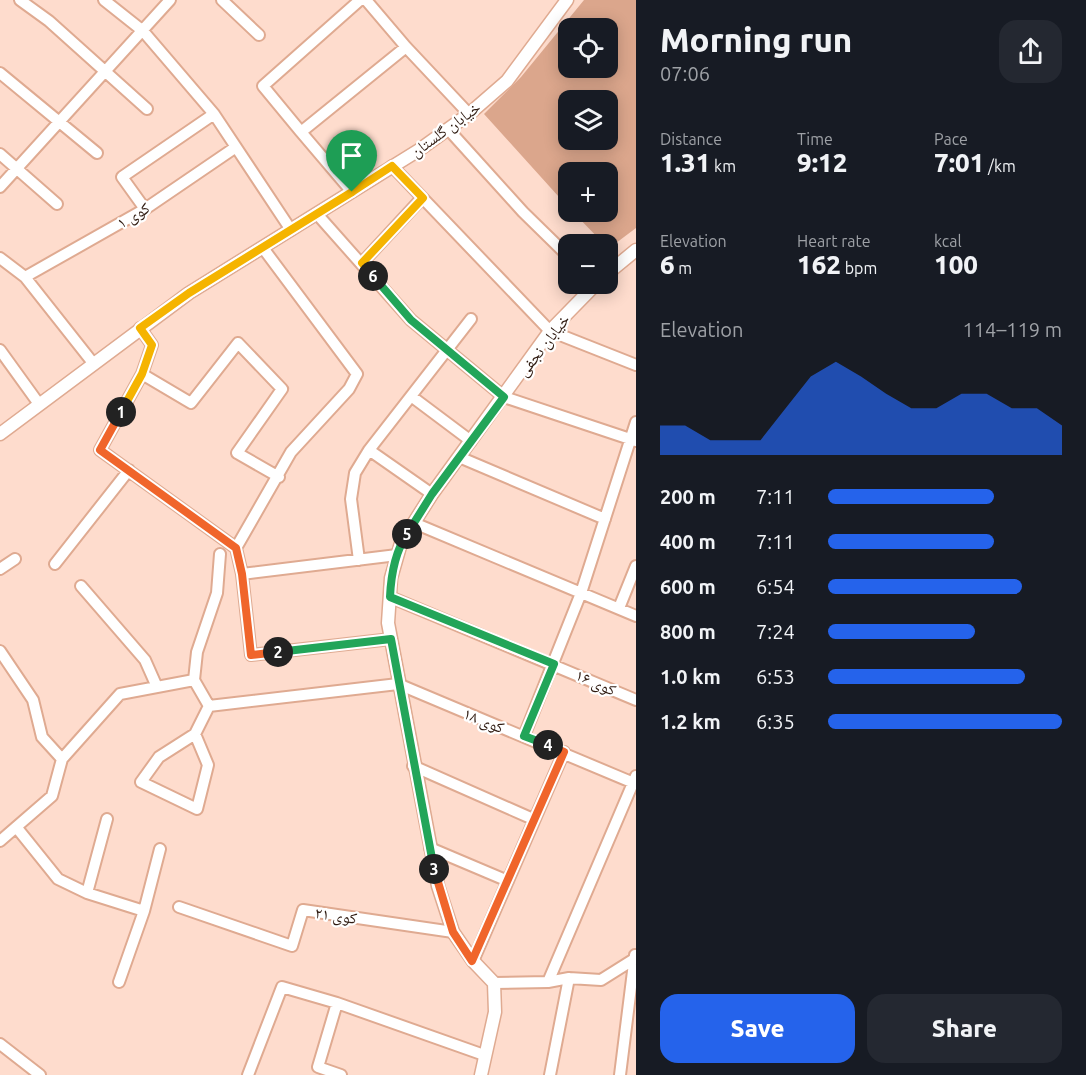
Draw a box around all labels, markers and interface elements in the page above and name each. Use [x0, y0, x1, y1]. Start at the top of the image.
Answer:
map controls [558, 18, 618, 294]
button: locate [558, 18, 618, 78]
button: share [999, 20, 1062, 83]
text: Morning run [660, 21, 852, 58]
text: 07:06 [660, 62, 710, 85]
button: layers [558, 90, 618, 150]
street label: خیابان گلستان [407, 98, 485, 162]
pin [326, 130, 377, 192]
text: Distance [660, 130, 722, 148]
text: Time [797, 130, 833, 148]
text: Pace [934, 130, 968, 148]
icon: arrive [335, 139, 368, 172]
text: 1.31 [660, 148, 710, 177]
text: 9:12 [797, 148, 847, 177]
text: 7:01 [934, 148, 984, 177]
text: km [710, 157, 736, 175]
text: /km [984, 157, 1016, 175]
button: + [558, 162, 618, 222]
street label: کوی ۱ [113, 198, 154, 233]
text: Elevation [660, 232, 727, 250]
text: Heart rate [797, 232, 871, 250]
text: kcal [934, 232, 962, 250]
button: − [558, 234, 618, 294]
text: 6 [660, 250, 675, 279]
text: 162 [797, 250, 841, 279]
text: 100 [934, 250, 978, 279]
text: m [675, 259, 692, 277]
text: bpm [841, 259, 877, 277]
pin: 6 [358, 261, 388, 291]
text: 6 [368, 267, 378, 285]
street label: خیابان نجفی [513, 310, 574, 381]
text: Elevation [660, 318, 743, 341]
text: 114–119 m [963, 318, 1062, 341]
pin: 1 [106, 397, 136, 427]
text: 1 [116, 403, 126, 421]
text: 200 m [660, 485, 716, 508]
text: 7:11 [756, 485, 795, 508]
pin: 5 [392, 519, 422, 549]
text: 5 [402, 525, 412, 543]
text: 400 m [660, 530, 716, 553]
text: 7:11 [756, 530, 795, 553]
text: 600 m [660, 575, 716, 598]
text: 6:54 [756, 575, 795, 598]
text: 800 m [660, 620, 716, 643]
text: 7:24 [756, 620, 795, 643]
pin: 2 [263, 637, 293, 667]
text: 2 [273, 643, 283, 661]
street label: کوی ۱۶ [572, 665, 619, 701]
text: 1.0 km [660, 665, 721, 688]
text: 6:53 [756, 665, 795, 688]
street label: کوی ۱۸ [460, 704, 507, 738]
text: 1.2 km [660, 710, 721, 733]
text: 6:35 [756, 710, 795, 733]
pin: 4 [533, 730, 563, 760]
text: 4 [543, 736, 553, 754]
pin: 3 [419, 854, 449, 884]
text: 3 [429, 860, 439, 878]
street label: کوی ۲۱ [314, 903, 358, 929]
button: Save [660, 994, 855, 1063]
button: Share [867, 994, 1062, 1063]

